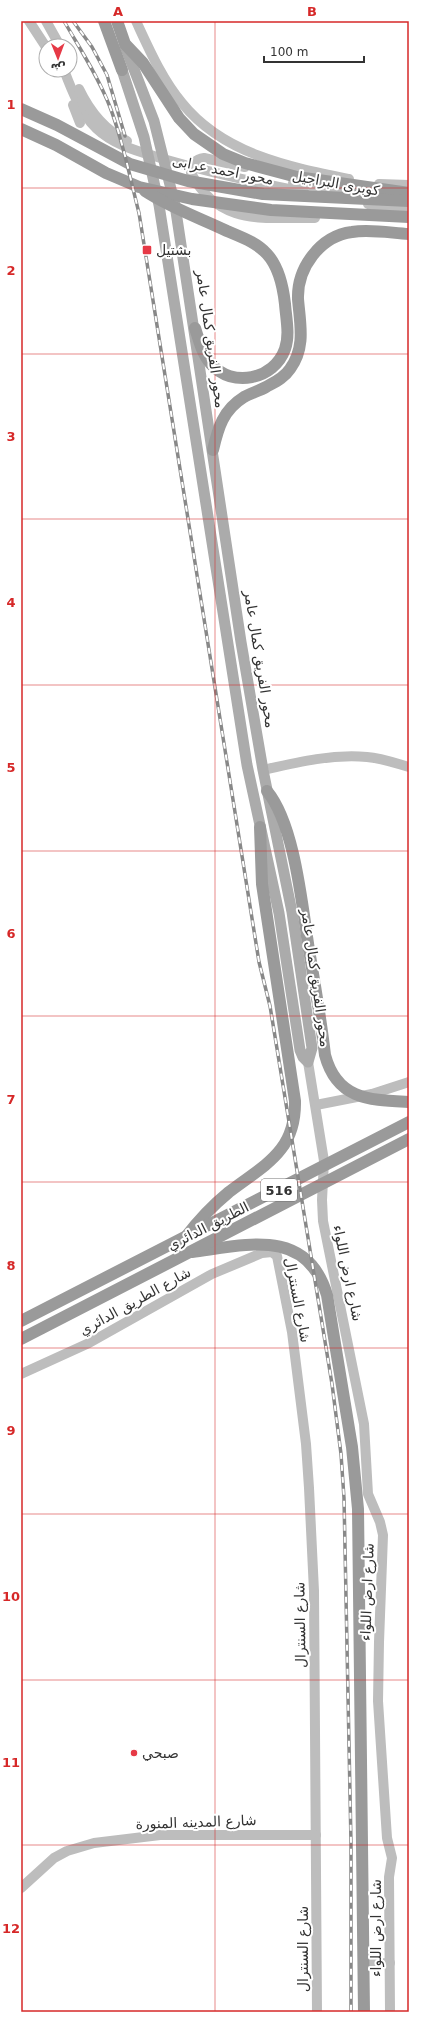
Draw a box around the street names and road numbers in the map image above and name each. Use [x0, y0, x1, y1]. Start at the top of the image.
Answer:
street label: محور احمد عرابى [171, 152, 275, 189]
street label: كوبرى البراجيل [291, 167, 381, 200]
street label: محور الفريق كمال عامر [192, 268, 229, 409]
street label: محور الفريق كمال عامر [240, 588, 279, 729]
street label: محور الفريق كمال عامر [297, 907, 334, 1048]
road number: 516 [261, 1179, 297, 1201]
street label: الطريق الدائري [165, 1199, 252, 1254]
street label: شارع ارض اللواء [329, 1223, 366, 1323]
street label: شارع السنترال [281, 1256, 314, 1344]
street label: شارع الطريق الدائري [76, 1264, 194, 1339]
street label: شارع ارض اللواء [357, 1543, 378, 1641]
street label: شارع السنترال [291, 1582, 310, 1668]
street label: شارع المدينه المنورة [135, 1812, 257, 1833]
street label: شارع ارض اللواء [368, 1879, 385, 1977]
street label: شارع السنترال [295, 1906, 312, 1992]

